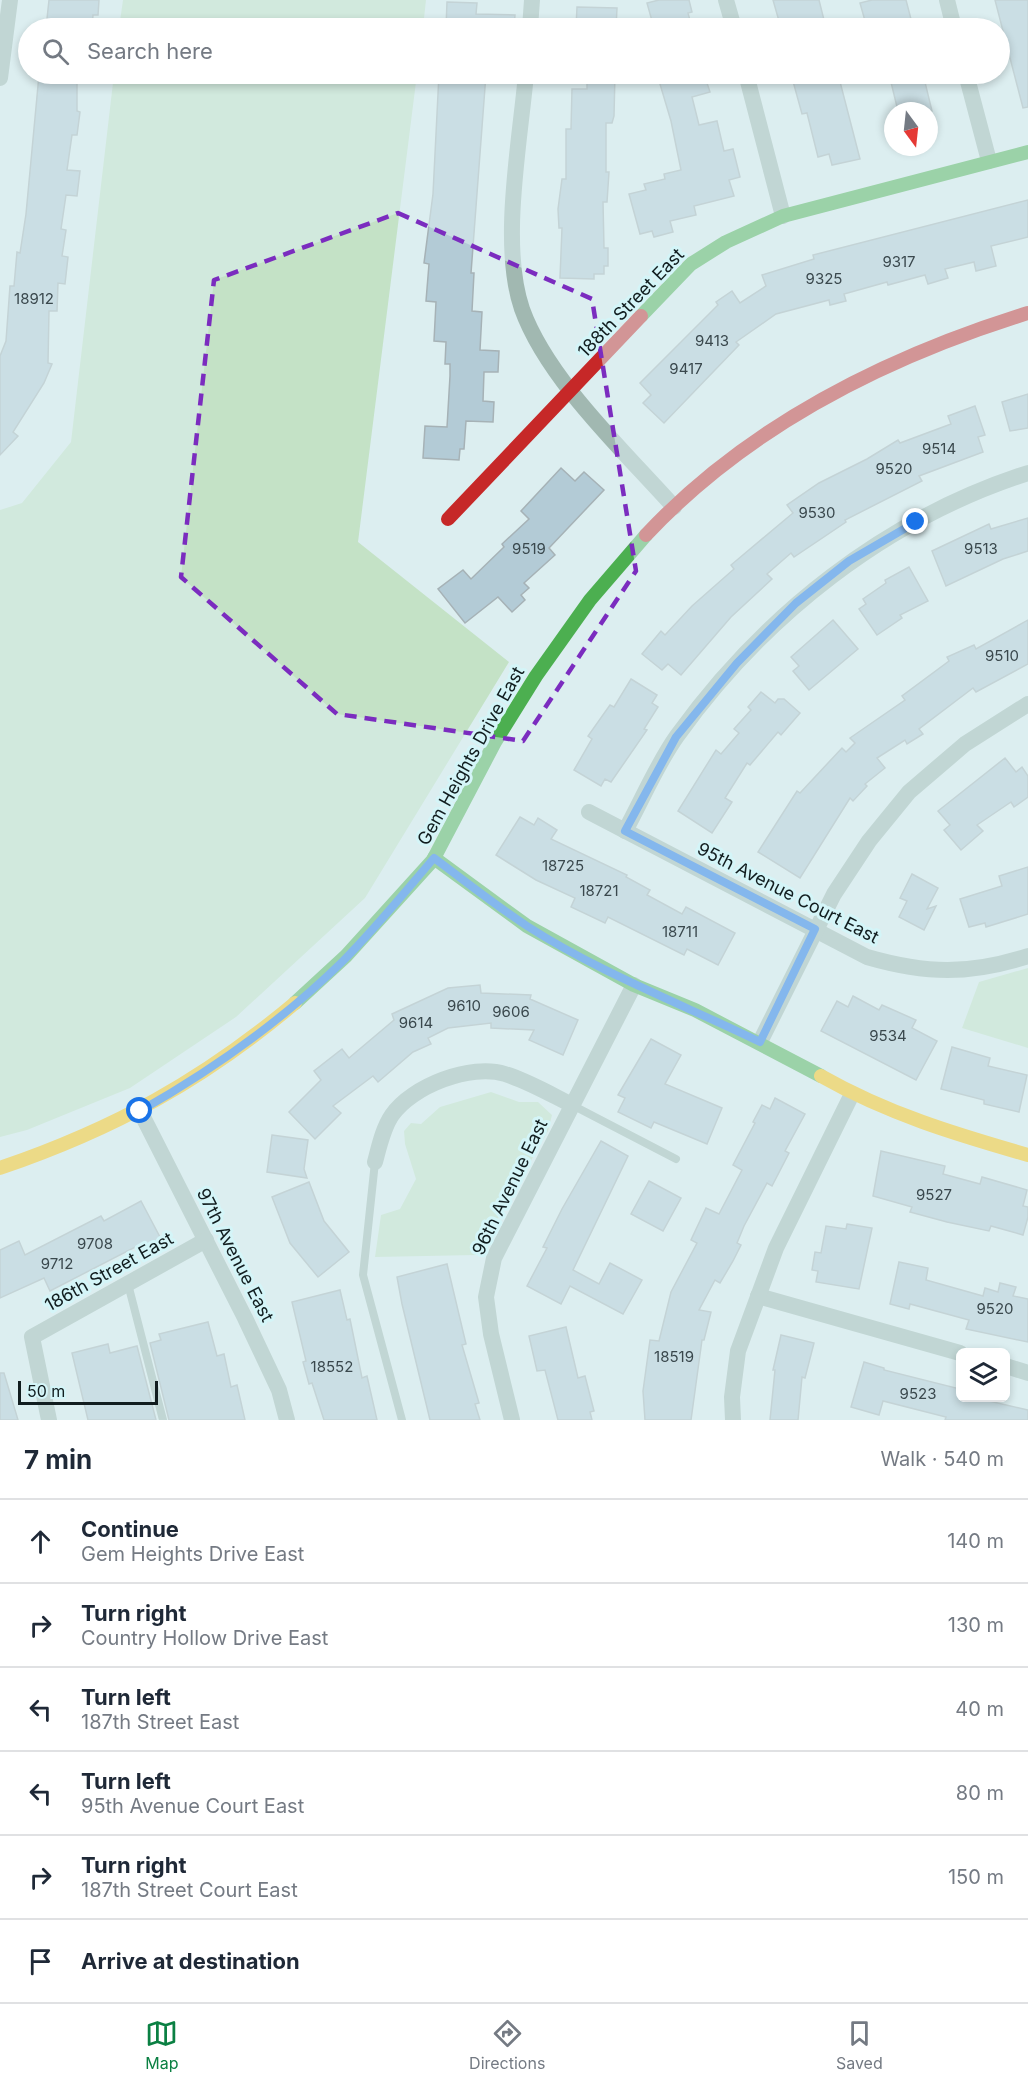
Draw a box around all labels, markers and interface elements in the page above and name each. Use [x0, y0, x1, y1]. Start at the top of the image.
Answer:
search box [18, 18, 1010, 84]
icon: search [39, 35, 72, 68]
text: Search here [87, 38, 213, 64]
north arrow [884, 102, 938, 156]
street label: 188th Street East [573, 244, 688, 362]
house number: 9317 [882, 252, 916, 271]
house number: 9325 [806, 269, 842, 288]
house number: 18912 [14, 289, 54, 308]
house number: 9413 [695, 331, 729, 350]
house number: 9417 [669, 359, 703, 378]
house number: 9514 [922, 439, 956, 458]
house number: 9520 [875, 459, 913, 478]
house number: 9530 [798, 503, 836, 522]
route end [902, 508, 928, 534]
house number: 9519 [512, 539, 546, 558]
house number: 9513 [964, 539, 998, 558]
house number: 9510 [985, 646, 1019, 665]
street label: Gem Heights Drive East [413, 663, 529, 849]
street label: 95th Avenue Court East [694, 838, 883, 948]
house number: 18725 [542, 856, 584, 875]
house number: 18721 [579, 881, 619, 900]
house number: 18711 [662, 922, 698, 941]
house number: 9610 [447, 996, 481, 1015]
house number: 9606 [492, 1002, 530, 1021]
house number: 9614 [399, 1013, 433, 1032]
house number: 9534 [869, 1026, 907, 1045]
route start [126, 1097, 152, 1123]
street label: 96th Avenue East [468, 1115, 552, 1258]
street label: 97th Avenue East [193, 1184, 278, 1325]
house number: 9527 [916, 1185, 952, 1204]
street label: 186th Street East [41, 1228, 177, 1316]
house number: 9708 [77, 1234, 113, 1253]
house number: 9712 [41, 1254, 73, 1273]
house number: 9520 [976, 1299, 1014, 1318]
house number: 18519 [654, 1347, 694, 1366]
map controls [956, 1348, 1010, 1402]
button: layers [956, 1348, 1010, 1402]
house number: 18552 [311, 1357, 353, 1376]
scale bar [18, 1378, 158, 1406]
text: 50 m [27, 1381, 65, 1401]
house number: 9523 [900, 1384, 936, 1403]
text: 7 min [24, 1444, 92, 1475]
text: Walk · 540 m [880, 1447, 1004, 1471]
text: Continue [81, 1516, 179, 1542]
icon: ahead [24, 1525, 57, 1558]
text: 140 m [947, 1529, 1004, 1553]
text: Gem Heights Drive East [81, 1542, 304, 1566]
text: Turn right [81, 1600, 187, 1626]
icon: right [24, 1609, 57, 1642]
text: 130 m [948, 1613, 1004, 1637]
text: Country Hollow Drive East [81, 1626, 328, 1650]
text: Turn left [81, 1684, 171, 1710]
icon: left [24, 1693, 57, 1726]
text: 40 m [955, 1697, 1004, 1721]
text: 187th Street East [81, 1710, 239, 1734]
text: Turn left [81, 1768, 171, 1794]
icon: left [24, 1777, 57, 1810]
text: 80 m [956, 1781, 1004, 1805]
text: 95th Avenue Court East [81, 1794, 304, 1818]
text: Turn right [81, 1852, 187, 1878]
icon: right [24, 1861, 57, 1894]
text: 150 m [948, 1865, 1004, 1889]
text: 187th Street Court East [81, 1878, 298, 1902]
icon: arrive [24, 1945, 57, 1978]
text: Arrive at destination [81, 1948, 300, 1974]
tab: Map [145, 2017, 179, 2073]
tab: Directions [469, 2017, 545, 2073]
tab: Saved [836, 2017, 883, 2073]

